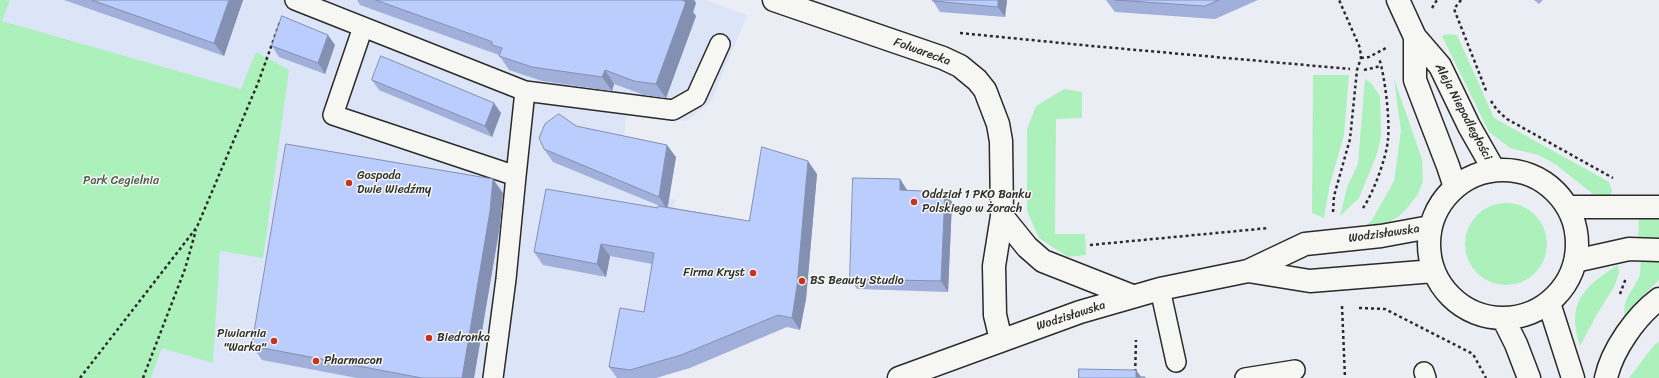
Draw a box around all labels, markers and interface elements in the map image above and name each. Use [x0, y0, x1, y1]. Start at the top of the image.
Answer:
street label: Folwarecka [892, 35, 952, 69]
street label: Aleja Niepodległości [1431, 61, 1495, 163]
place label: Gospoda Dwie Wiedźmy [357, 169, 431, 197]
park label: Park Cegielnia [83, 174, 159, 188]
marker: Gospoda Dwie Wiedźmy [344, 178, 354, 188]
place label: Oddział 1 PKO Banku Polskiego w Żorach [922, 188, 1031, 216]
marker: Oddział 1 PKO Banku Polskiego w Żorach [909, 197, 919, 207]
street label: Wodzisławska [1347, 222, 1421, 246]
place label: Firma Kryst [683, 266, 745, 280]
marker: Firma Kryst [748, 268, 758, 278]
place label: BS Beauty Studio [810, 274, 904, 288]
marker: BS Beauty Studio [797, 276, 807, 286]
street label: Wodzisławska [1035, 298, 1107, 334]
place label: Piwiarnia "Warka" [217, 327, 266, 355]
place label: Biedronka [437, 331, 490, 345]
marker: Biedronka [424, 333, 434, 343]
marker: Piwiarnia "Warka" [269, 336, 279, 346]
place label: Pharmacon [324, 354, 382, 368]
marker: Pharmacon [311, 356, 321, 366]

